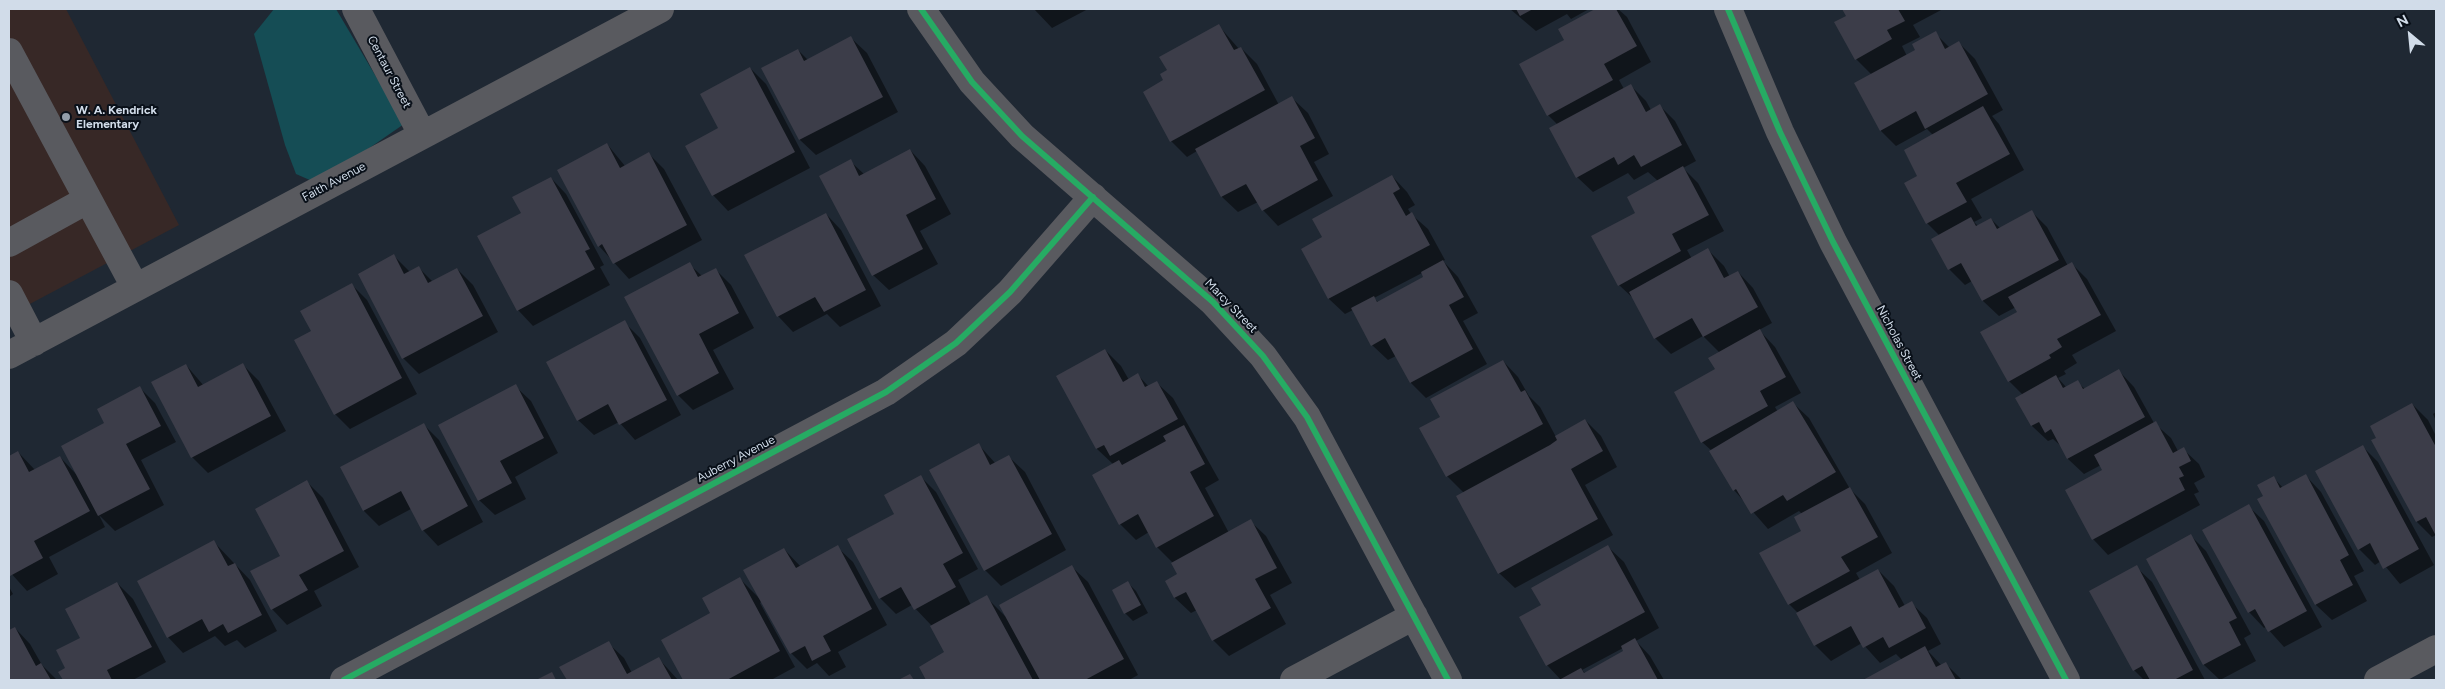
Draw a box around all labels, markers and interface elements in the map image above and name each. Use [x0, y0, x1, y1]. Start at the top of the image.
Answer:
north arrow [2385, 10, 2435, 60]
text: N [2394, 11, 2411, 31]
street label: Centaur Street [364, 33, 414, 111]
place label: W. A. Kendrick Elementary [76, 103, 157, 131]
marker: W. A. Kendrick Elementary [60, 111, 72, 123]
street label: Faith Avenue [300, 159, 368, 205]
street label: Marcy Street [1202, 276, 1260, 336]
street label: Nicholas Street [1873, 303, 1925, 383]
street label: Auberry Avenue [694, 432, 778, 486]

